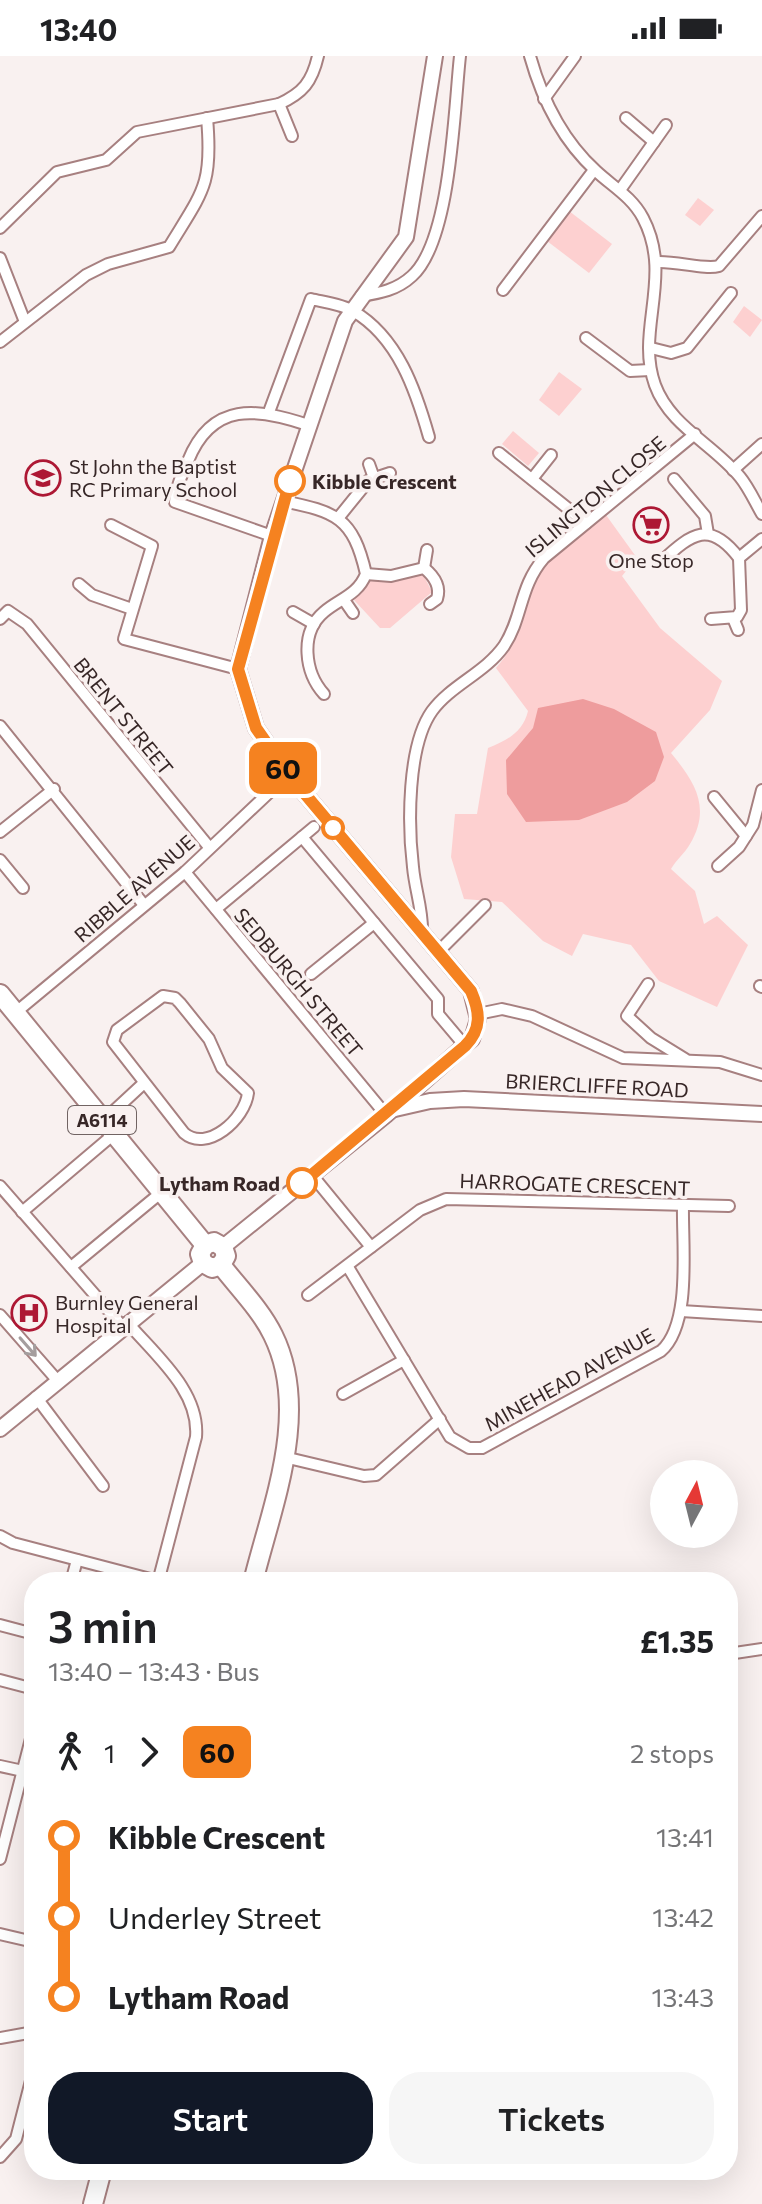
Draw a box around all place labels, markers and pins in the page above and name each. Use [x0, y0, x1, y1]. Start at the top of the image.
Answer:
place label: St John the Baptist RC Primary School [69, 454, 237, 501]
school or university icon: St John the Baptist RC Primary School [24, 459, 62, 497]
marker: Kibble Crescent [275, 466, 305, 496]
place label: Kibble Crescent [312, 469, 457, 493]
supermarket icon: One Stop [632, 506, 670, 544]
place label: One Stop [608, 548, 694, 572]
unlabelled marker [322, 817, 344, 839]
marker: Lytham Road [287, 1168, 317, 1198]
place label: Lytham Road [159, 1171, 280, 1195]
place label: Burnley General Hospital [55, 1290, 199, 1337]
hospital icon: Burnley General Hospital [10, 1294, 48, 1332]

